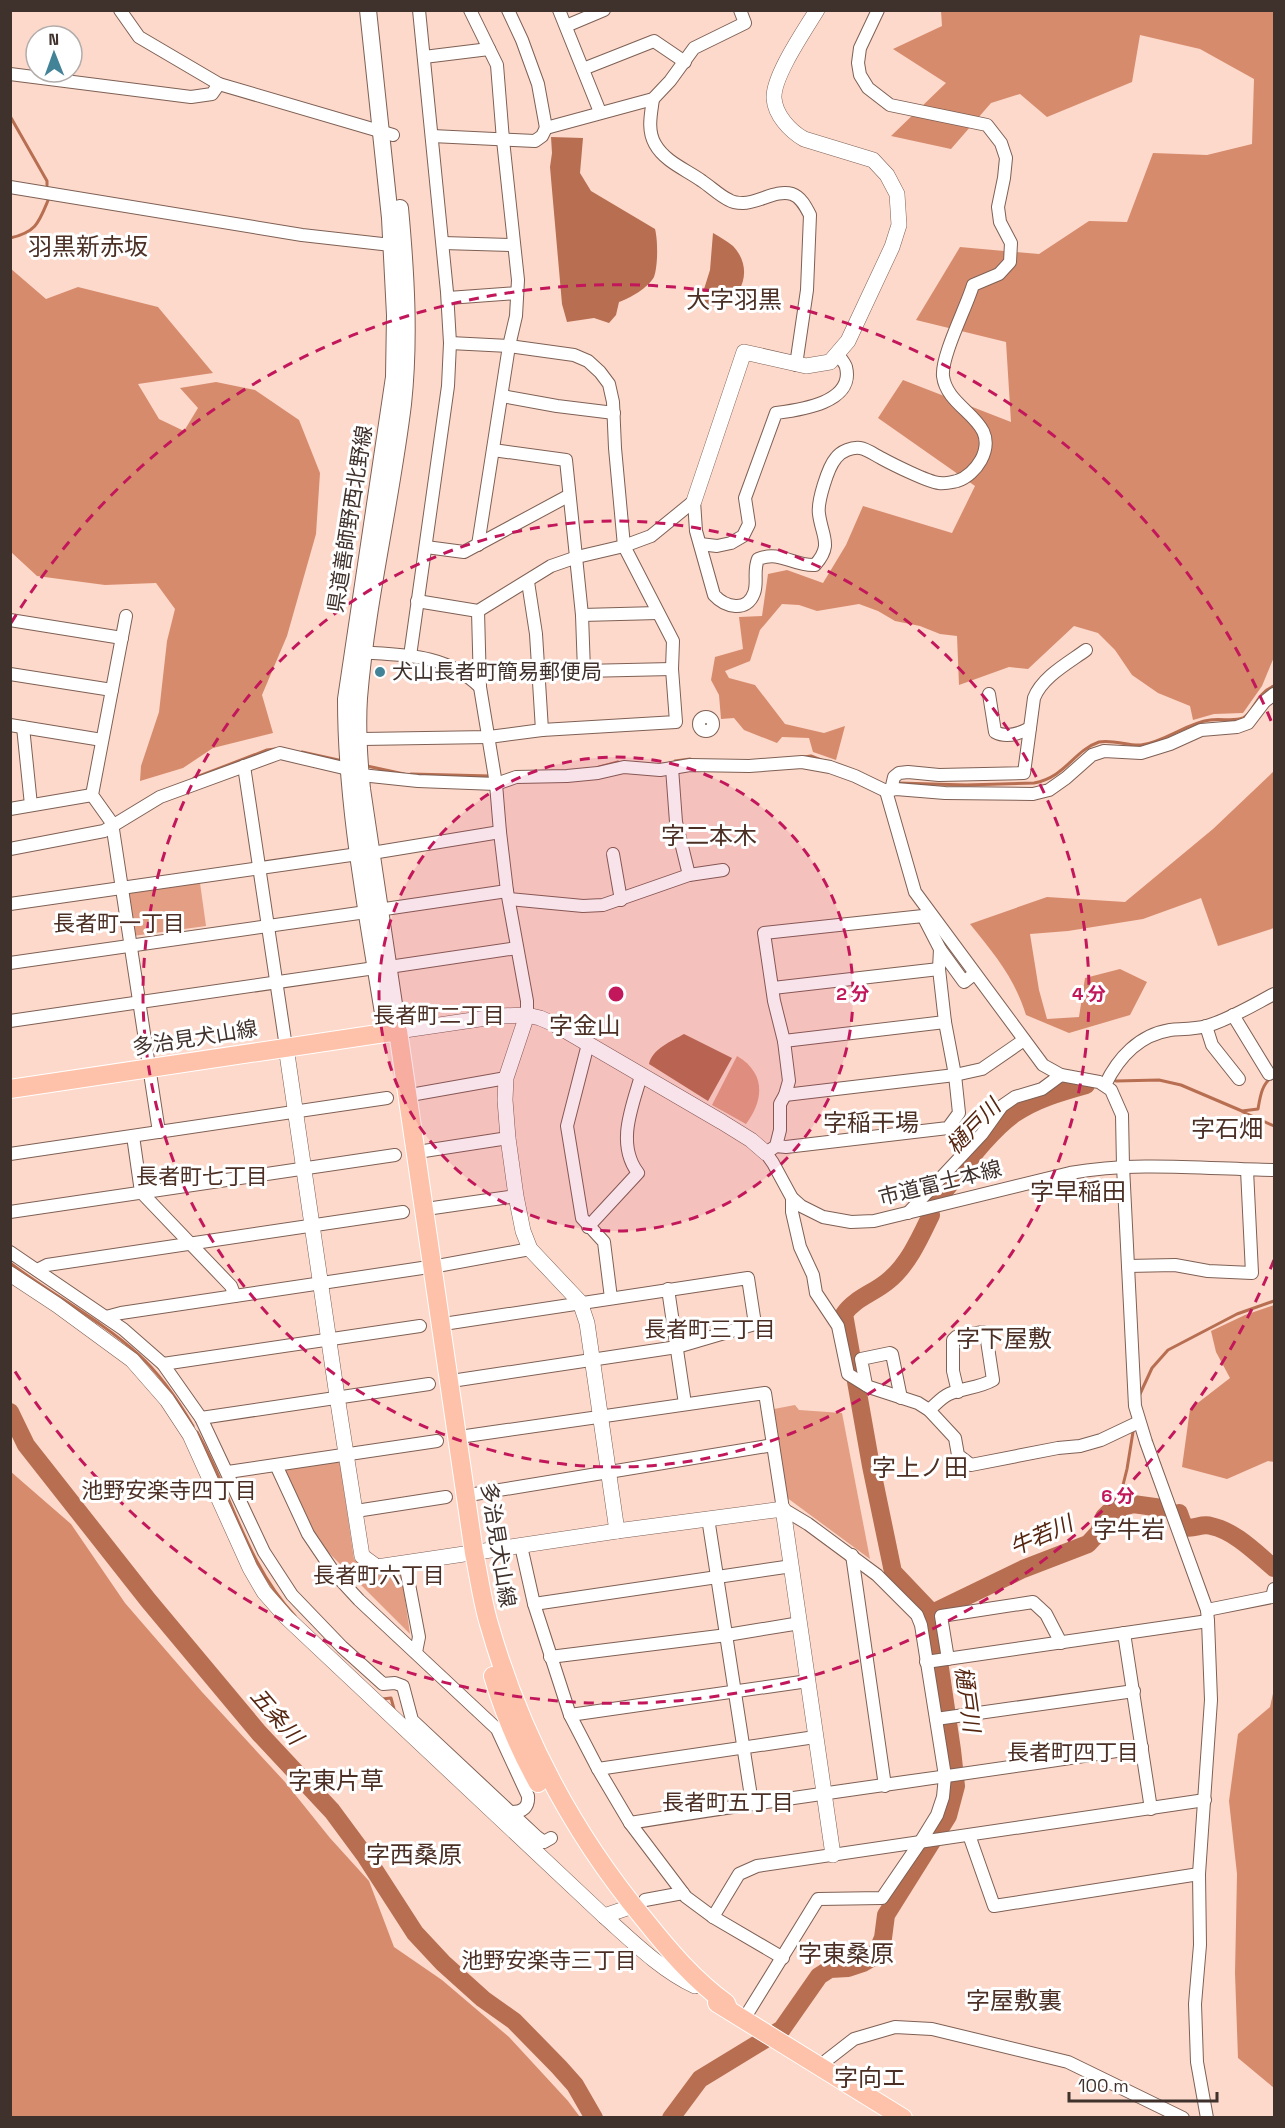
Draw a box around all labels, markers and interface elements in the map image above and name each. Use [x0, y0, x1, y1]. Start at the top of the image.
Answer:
north arrow [24, 24, 84, 84]
text: N [48, 29, 59, 50]
district label: 羽黒新赤坂 [28, 231, 148, 262]
district label: 大字羽黒 [686, 284, 782, 315]
street label: 県道善師野西北野線 [321, 423, 378, 614]
place label: 犬山長者町簡易郵便局 [392, 658, 602, 685]
marker: 犬山長者町簡易郵便局 [373, 665, 387, 679]
district label: 字二本木 [661, 820, 757, 851]
district label: 長者町一丁目 [53, 909, 185, 937]
text: 2 分 [836, 982, 870, 1005]
text: 4 分 [1072, 982, 1106, 1005]
centre of rings [606, 984, 626, 1004]
district label: 長者町二丁目 [373, 1001, 505, 1029]
district label: 字金山 [549, 1010, 621, 1041]
street label: 多治見犬山線 [131, 1014, 259, 1061]
water label: 樋戸川 [940, 1091, 1007, 1159]
district label: 字稲干場 [823, 1107, 919, 1138]
district label: 字石畑 [1191, 1113, 1263, 1144]
street label: 市道富士本線 [875, 1154, 1004, 1211]
district label: 長者町七丁目 [136, 1162, 268, 1190]
district label: 字早稲田 [1030, 1176, 1126, 1207]
district label: 長者町三丁目 [644, 1315, 776, 1343]
district label: 字下屋敷 [956, 1323, 1052, 1354]
district label: 字上ノ田 [872, 1452, 968, 1483]
district label: 池野安楽寺四丁目 [81, 1476, 257, 1504]
street label: 多治見犬山線 [475, 1481, 522, 1609]
text: 6 分 [1101, 1484, 1135, 1507]
water label: 牛若川 [1005, 1508, 1079, 1561]
district label: 字牛岩 [1093, 1514, 1165, 1545]
district label: 長者町六丁目 [313, 1561, 445, 1589]
water label: 樋戸川 [950, 1664, 987, 1736]
water label: 五条川 [245, 1682, 311, 1752]
district label: 長者町四丁目 [1007, 1738, 1139, 1766]
district label: 字東片草 [288, 1765, 384, 1796]
district label: 長者町五丁目 [662, 1788, 794, 1816]
district label: 字西桑原 [366, 1839, 462, 1870]
district label: 字東桑原 [798, 1938, 894, 1969]
district label: 池野安楽寺三丁目 [461, 1946, 637, 1974]
district label: 字屋敷裏 [966, 1985, 1062, 2016]
district label: 字向エ [834, 2062, 906, 2093]
scale bar [1069, 2065, 1218, 2103]
text: 100 m [1078, 2074, 1129, 2097]

